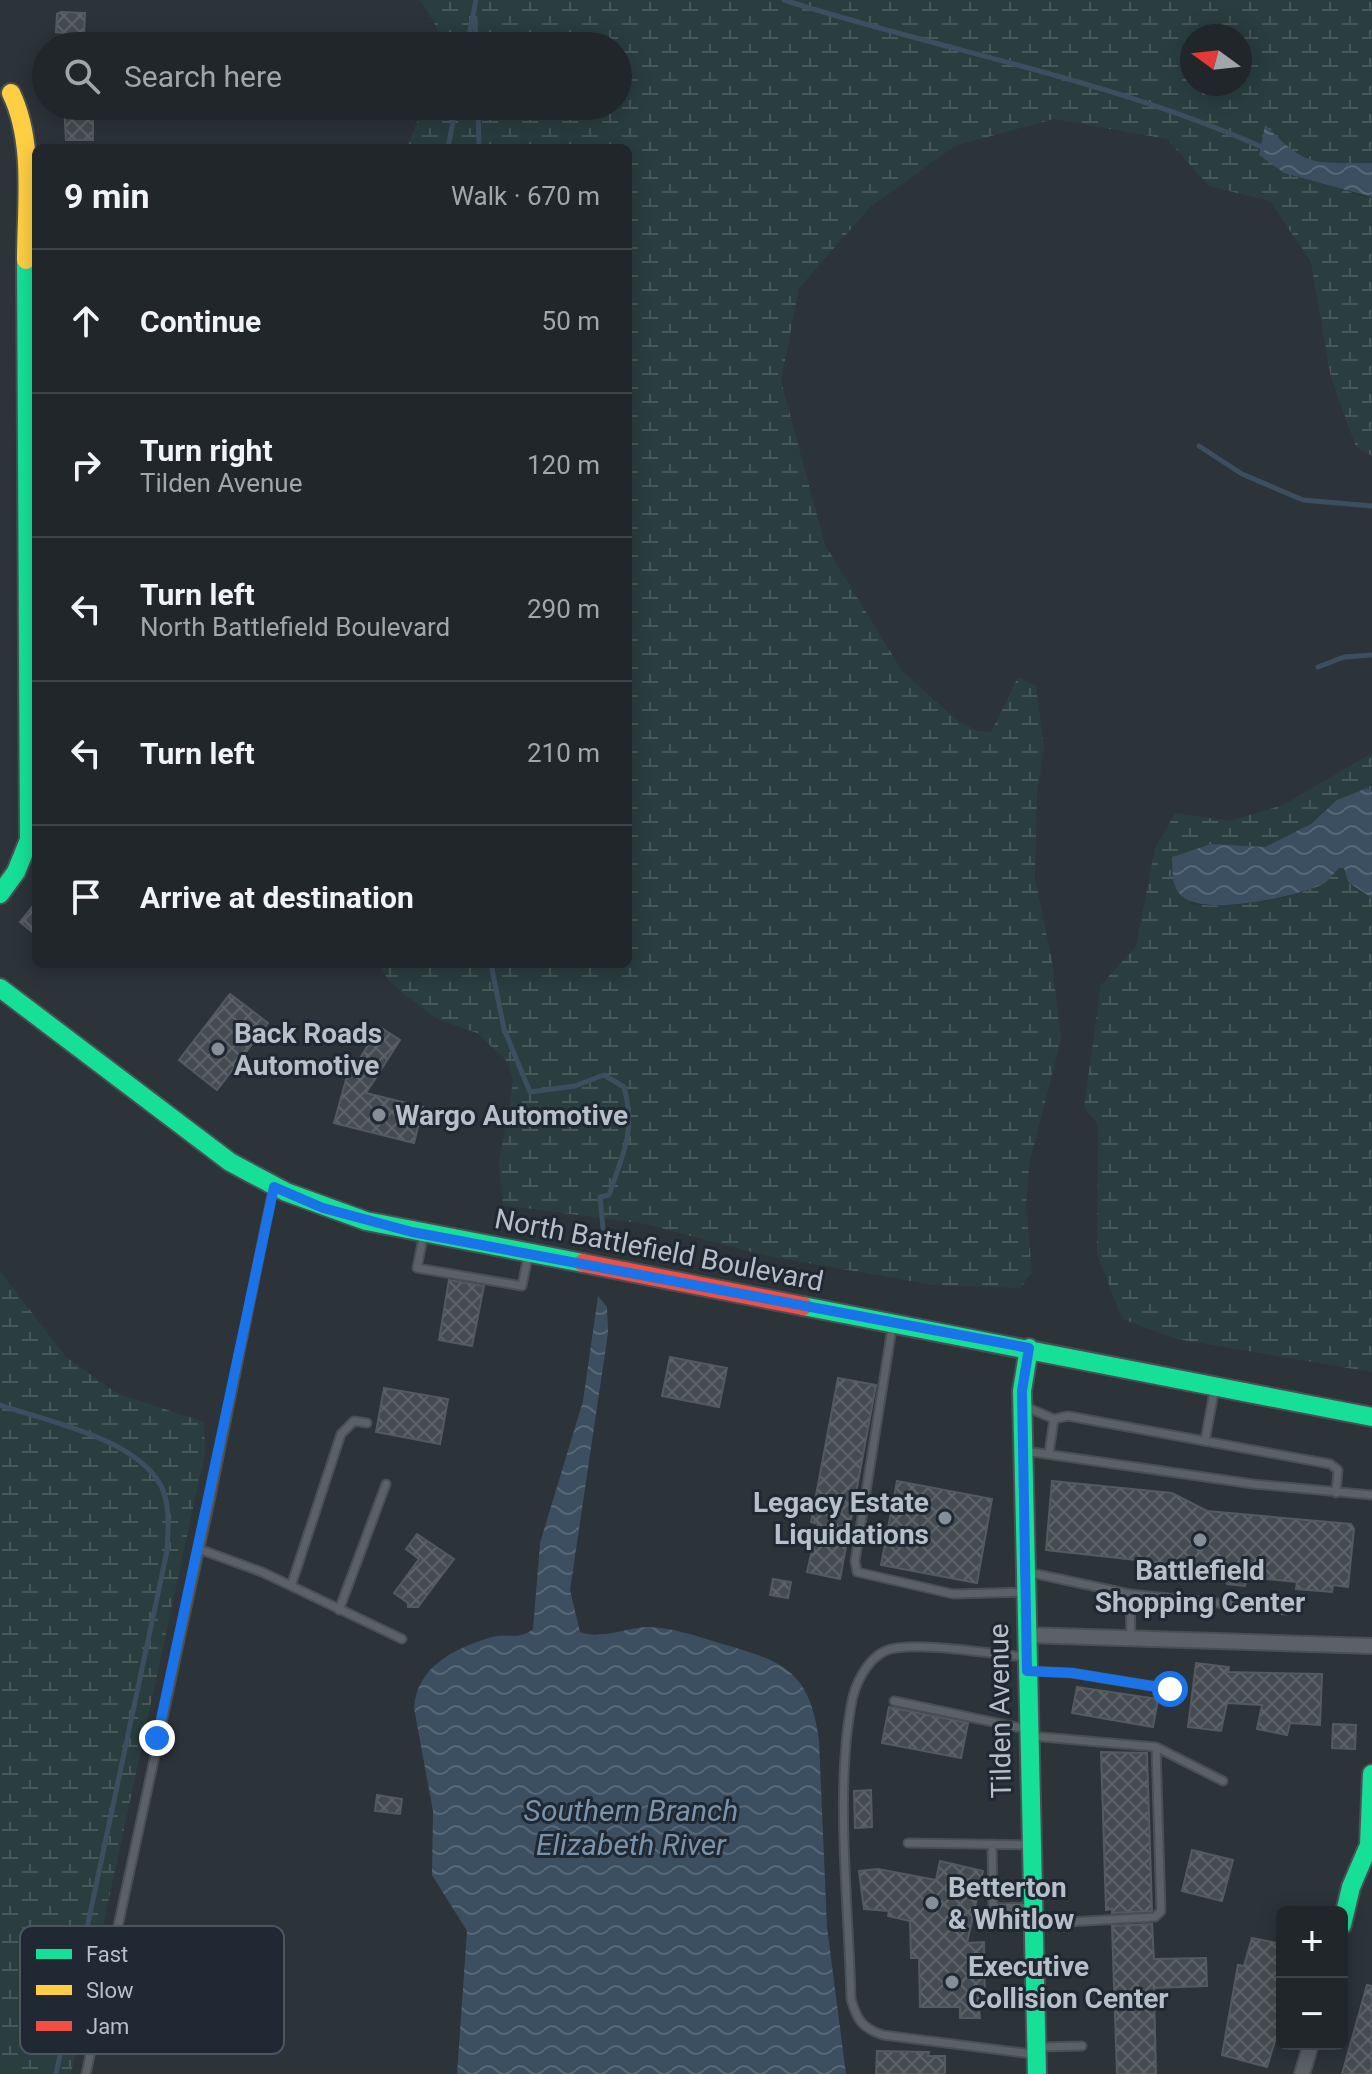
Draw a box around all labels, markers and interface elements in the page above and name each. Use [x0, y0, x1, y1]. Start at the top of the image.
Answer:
north arrow [1180, 24, 1252, 96]
search box [32, 32, 632, 120]
icon: search [60, 54, 104, 98]
text: Search here [124, 59, 282, 94]
text: 9 min [64, 176, 149, 216]
text: Walk · 670 m [451, 181, 600, 211]
icon: ahead [64, 299, 108, 343]
text: Continue [140, 304, 261, 339]
text: 50 m [542, 306, 600, 336]
text: Turn right [140, 433, 273, 468]
icon: right [64, 443, 108, 487]
text: 120 m [527, 450, 600, 480]
text: Tilden Avenue [140, 468, 302, 498]
text: Turn left [140, 577, 255, 612]
icon: left [64, 587, 108, 631]
text: 290 m [527, 594, 600, 624]
text: North Battlefield Boulevard [140, 612, 450, 642]
icon: left [64, 731, 108, 775]
text: Turn left [140, 736, 255, 771]
text: 210 m [527, 738, 600, 768]
icon: arrive [64, 875, 108, 919]
text: Arrive at destination [140, 880, 414, 915]
place label: Back Roads Automotive [234, 1017, 382, 1082]
marker: Back Roads Automotive [209, 1040, 227, 1058]
place label: Wargo Automotive [395, 1099, 628, 1132]
marker: Wargo Automotive [370, 1106, 388, 1124]
street label: North Battlefield Boulevard [492, 1202, 826, 1298]
place label: Legacy Estate Liquidations [753, 1486, 929, 1551]
marker: Legacy Estate Liquidations [936, 1509, 954, 1527]
marker: Battlefield Shopping Center [1191, 1531, 1209, 1549]
place label: Battlefield Shopping Center [1095, 1554, 1305, 1619]
street label: Tilden Avenue [982, 1623, 1018, 1799]
route start [1152, 1671, 1188, 1707]
route end [139, 1720, 175, 1756]
water label: Southern Branch Elizabeth River [524, 1793, 738, 1862]
place label: Betterton & Whitlow [948, 1871, 1075, 1936]
marker: Betterton & Whitlow [923, 1894, 941, 1912]
map controls [1276, 1906, 1348, 2050]
button: + [1276, 1906, 1348, 1978]
legend [20, 1926, 284, 2054]
text: Fast [86, 1942, 128, 1967]
place label: Executive Collision Center [968, 1950, 1169, 2015]
marker: Executive Collision Center [943, 1973, 961, 1991]
text: Slow [86, 1978, 134, 2003]
button: − [1276, 1978, 1348, 2050]
text: Jam [86, 2014, 129, 2039]

